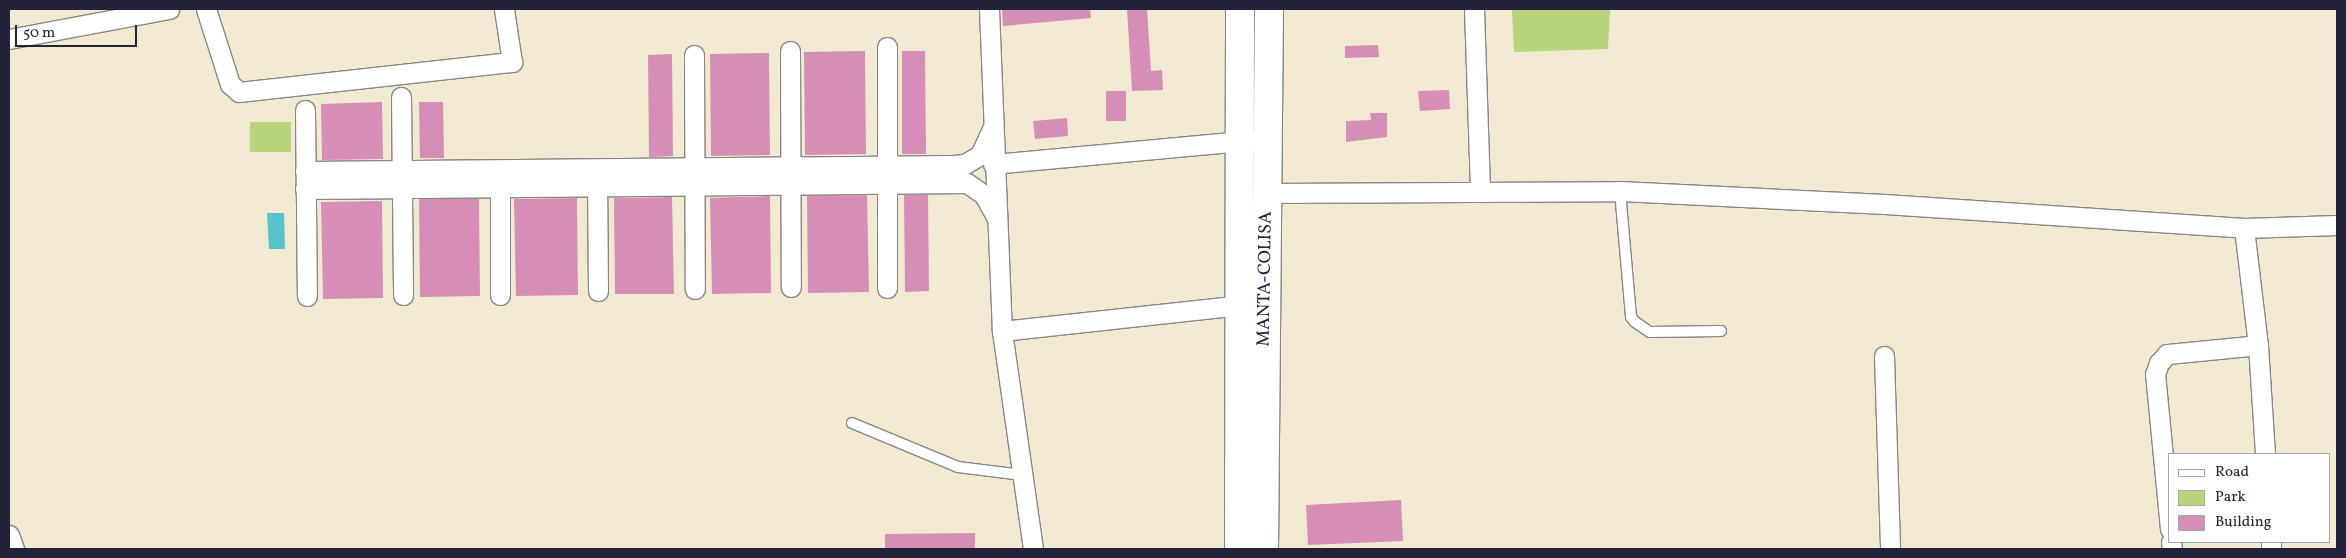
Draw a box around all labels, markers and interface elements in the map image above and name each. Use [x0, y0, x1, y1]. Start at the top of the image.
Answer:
scale bar [18, 15, 140, 47]
text: 50 m [23, 23, 55, 44]
street label: MANTA-COLISA [1254, 211, 1278, 347]
legend [2168, 453, 2331, 543]
text: Road [2215, 462, 2249, 483]
text: Park [2215, 487, 2246, 508]
text: Building [2215, 512, 2271, 533]

